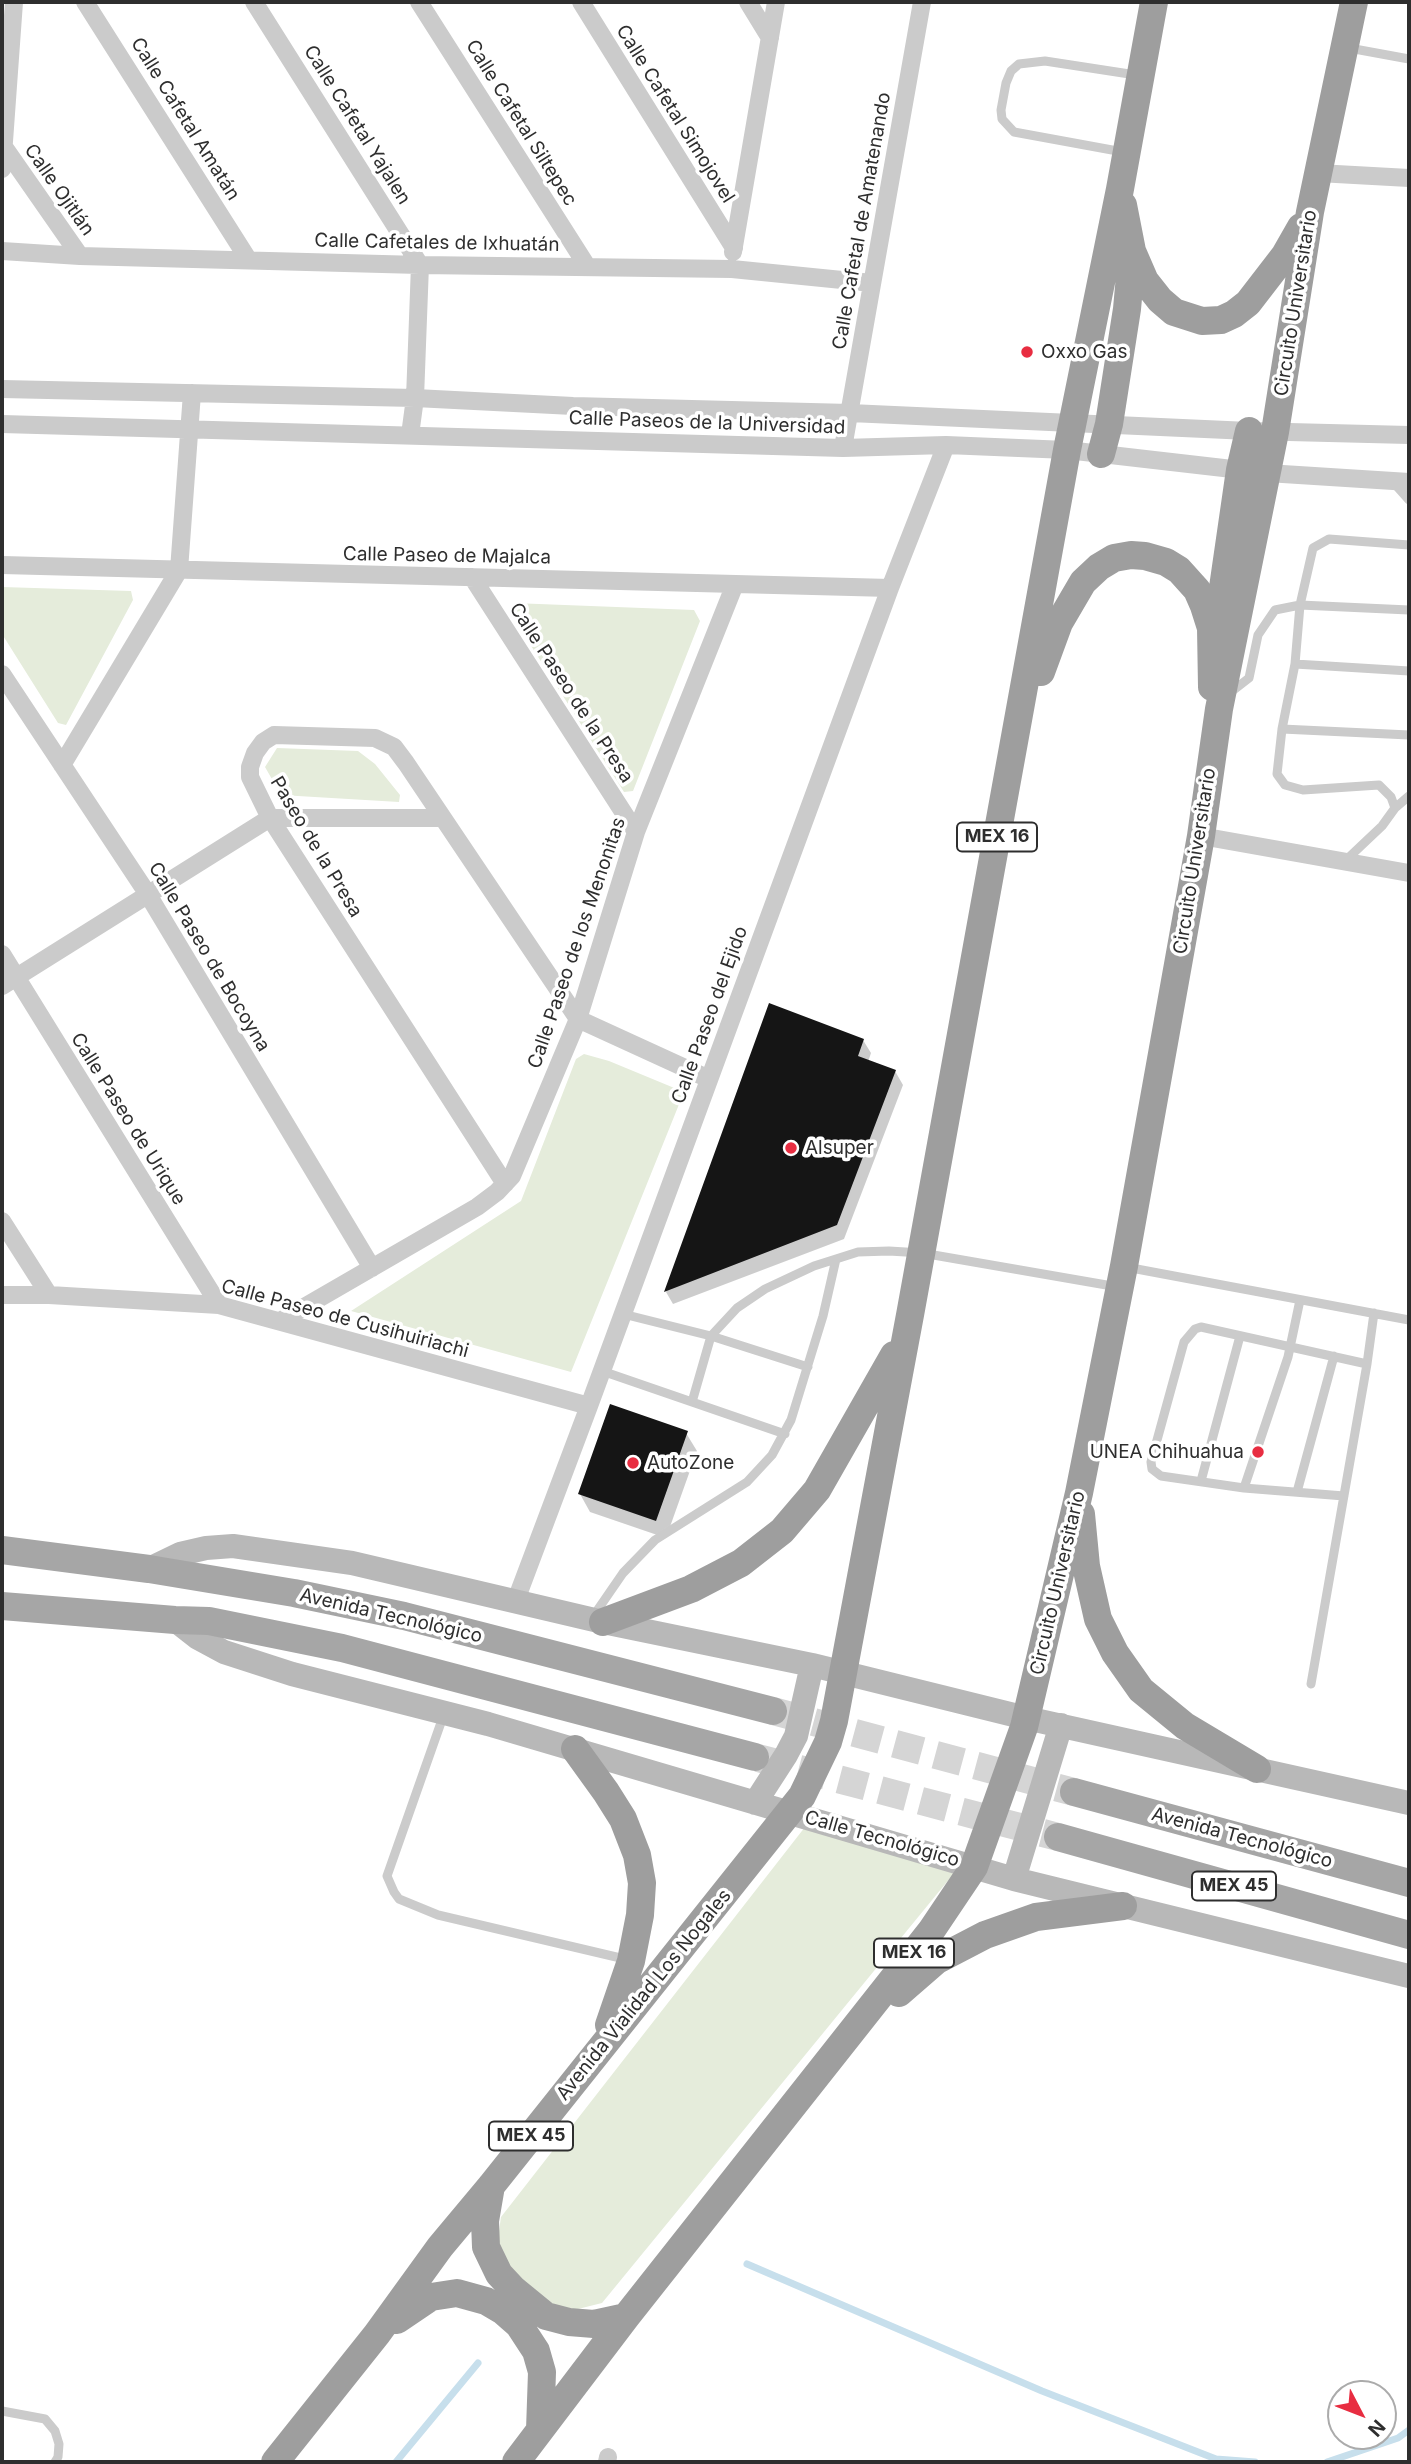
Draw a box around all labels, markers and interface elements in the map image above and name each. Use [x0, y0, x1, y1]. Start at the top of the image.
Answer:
street label: Calle Cafetal Simojovel [611, 21, 739, 207]
street label: Calle Cafetal Amatán [126, 33, 244, 205]
street label: Calle Cafetal Siltepec [461, 36, 581, 210]
street label: Calle Cafetal Yajalen [299, 41, 415, 209]
street label: Calle Cafetal de Amatenando [828, 91, 896, 351]
street label: Calle Ojitlán [19, 140, 99, 240]
street label: Circuito Universitario [1270, 208, 1322, 398]
street label: Calle Cafetales de Ixhuatán [314, 229, 560, 257]
place label: Oxxo Gas [1041, 341, 1127, 363]
marker: Oxxo Gas [1019, 344, 1035, 360]
street label: Calle Paseos de la Universidad [568, 407, 846, 439]
street label: Calle Paseo de Majalca [343, 543, 551, 569]
street label: Calle Paseo de la Presa [504, 599, 638, 787]
street label: Circuito Universitario [1169, 766, 1221, 956]
street label: Paseo de la Presa [265, 773, 367, 921]
street label: Calle Paseo de los Menonitas [523, 815, 631, 1071]
road number: MEX 16 [957, 822, 1037, 852]
street label: Calle Paseo de Bocoyna [143, 858, 275, 1056]
street label: Calle Paseo del Ejido [667, 923, 753, 1107]
street label: Calle Paseo de Urique [66, 1029, 190, 1209]
place label: Alsuper [805, 1137, 874, 1159]
marker: Alsuper [783, 1140, 799, 1156]
street label: Calle Paseo de Cusihuiriachi [219, 1275, 471, 1363]
place label: UNEA Chihuahua [1090, 1441, 1244, 1463]
marker: UNEA Chihuahua [1250, 1444, 1266, 1460]
place label: AutoZone [647, 1452, 734, 1474]
marker: AutoZone [625, 1455, 641, 1471]
street label: Circuito Universitario [1026, 1489, 1090, 1677]
street label: Avenida Tecnológico [298, 1584, 484, 1648]
street label: Avenida Tecnológico [1149, 1803, 1335, 1873]
street label: Calle Tecnológico [802, 1806, 962, 1872]
road number: MEX 45 [1192, 1872, 1276, 1900]
street label: Avenida Vialidad Los Nogales [552, 1885, 736, 2105]
road number: MEX 16 [874, 1938, 954, 1968]
road number: MEX 45 [489, 2122, 573, 2150]
north arrow [1327, 2380, 1397, 2450]
text: N [1363, 2415, 1390, 2441]

